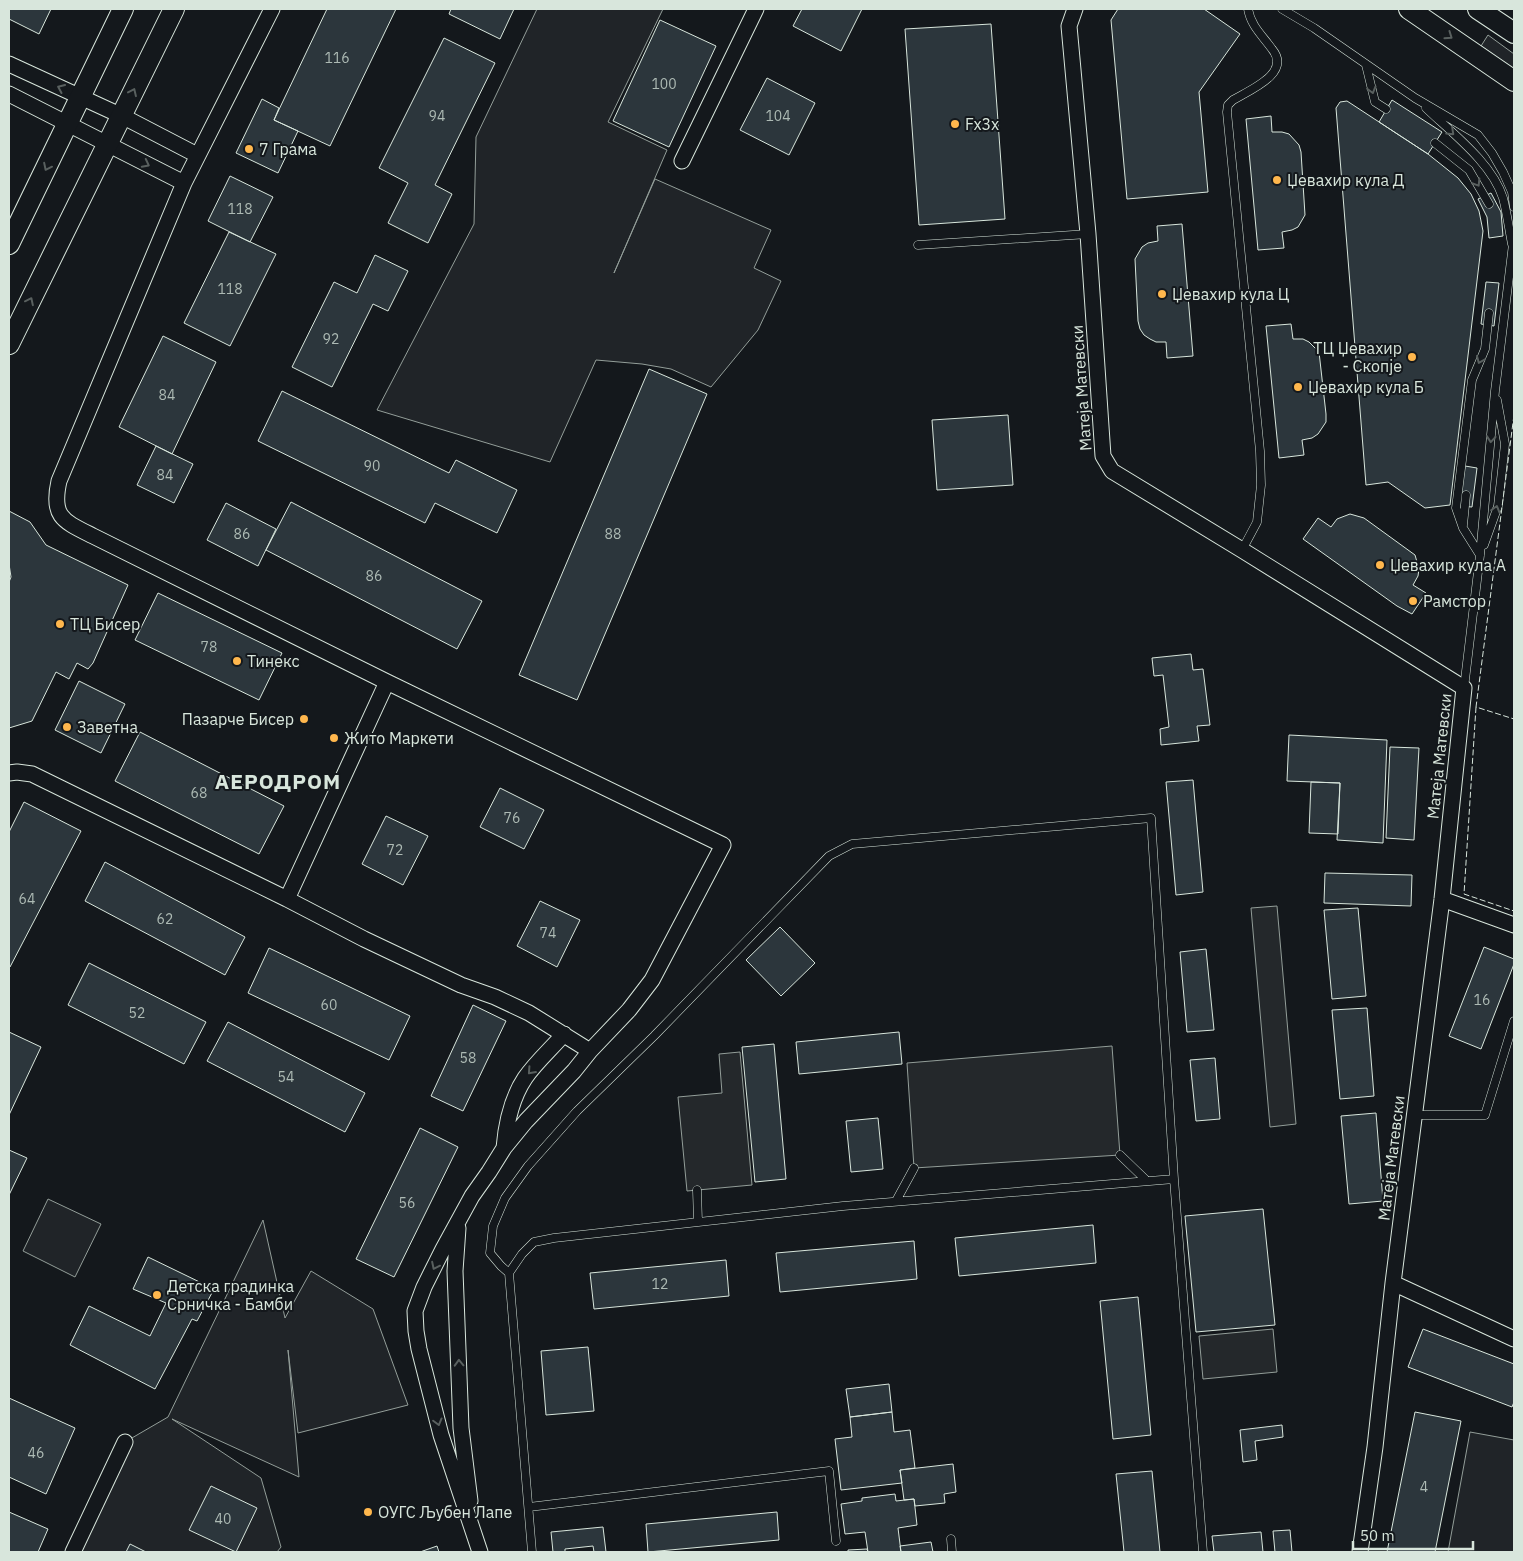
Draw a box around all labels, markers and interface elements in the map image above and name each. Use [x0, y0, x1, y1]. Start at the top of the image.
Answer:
one-way arrow [1443, 30, 1453, 39]
house number: 116 [324, 49, 350, 67]
house number: 100 [651, 75, 677, 93]
one-way arrow [57, 84, 66, 95]
one-way arrow [1366, 86, 1377, 95]
one-way arrow [127, 88, 137, 97]
house number: 94 [429, 107, 445, 125]
house number: 104 [765, 107, 791, 125]
place label: Fx3x [965, 114, 999, 134]
marker: Fx3x [949, 118, 961, 130]
one-way arrow [1445, 126, 1454, 135]
place label: 7 Грама [259, 139, 317, 159]
marker: 7 Грама [243, 143, 255, 155]
one-way arrow [140, 158, 149, 168]
one-way arrow [43, 162, 53, 171]
place label: Џевахир кула Д [1287, 170, 1405, 190]
marker: Џевахир кула Д [1271, 174, 1283, 186]
one-way arrow [1471, 178, 1481, 187]
house number: 118 [227, 200, 253, 218]
house number: 118 [217, 280, 243, 298]
place label: Џевахир кула Ц [1172, 284, 1290, 304]
marker: Џевахир кула Ц [1156, 288, 1168, 300]
one-way arrow [24, 297, 34, 306]
street label: Матеја Матевски [1067, 324, 1095, 452]
house number: 92 [323, 330, 339, 348]
place label: ТЦ Џевахир - Скопје [1313, 338, 1402, 376]
marker: ТЦ Џевахир - Скопје [1406, 351, 1418, 363]
one-way arrow [1476, 355, 1486, 364]
place label: Џевахир кула Б [1308, 377, 1424, 397]
marker: Џевахир кула Б [1292, 381, 1304, 393]
house number: 84 [159, 386, 175, 404]
one-way arrow [1485, 436, 1496, 444]
house number: 90 [364, 457, 380, 475]
house number: 84 [157, 466, 173, 484]
one-way arrow [1491, 505, 1501, 514]
house number: 86 [234, 525, 250, 543]
house number: 88 [605, 525, 621, 543]
place label: Џевахир кула А [1390, 555, 1506, 575]
marker: Џевахир кула А [1374, 559, 1386, 571]
house number: 86 [366, 567, 382, 585]
place label: Рамстор [1423, 591, 1486, 611]
marker: Рамстор [1407, 595, 1419, 607]
place label: ТЦ Бисер [70, 614, 140, 634]
marker: ТЦ Бисер [54, 618, 66, 630]
house number: 78 [201, 638, 217, 656]
place label: Тинекс [247, 651, 300, 671]
marker: Тинекс [231, 655, 243, 667]
street label: Матеја Матевски [1422, 692, 1456, 820]
place label: Пазарче Бисер [182, 709, 294, 729]
marker: Пазарче Бисер [298, 713, 310, 725]
place label: Заветна [77, 717, 138, 737]
marker: Заветна [61, 721, 73, 733]
place label: Жито Маркети [344, 728, 454, 748]
marker: Жито Маркети [328, 732, 340, 744]
district label: АЕРОДРОМ [215, 767, 341, 795]
house number: 68 [191, 784, 207, 802]
house number: 76 [504, 809, 520, 827]
house number: 72 [387, 841, 403, 859]
house number: 64 [19, 890, 35, 908]
house number: 62 [157, 910, 173, 928]
house number: 74 [540, 924, 556, 942]
house number: 16 [1474, 991, 1490, 1009]
house number: 60 [321, 996, 337, 1014]
house number: 52 [129, 1004, 145, 1022]
house number: 58 [460, 1049, 476, 1067]
one-way arrow [528, 1065, 537, 1074]
house number: 54 [278, 1068, 294, 1086]
street label: Матеја Матевски [1373, 1094, 1409, 1222]
house number: 56 [399, 1194, 415, 1212]
one-way arrow [430, 1261, 441, 1270]
house number: 12 [652, 1275, 668, 1293]
place label: Детска градинка Срничка - Бамби [167, 1276, 295, 1314]
marker: Детска градинка Срничка - Бамби [151, 1289, 163, 1301]
one-way arrow [454, 1359, 465, 1367]
one-way arrow [432, 1418, 443, 1427]
house number: 46 [28, 1444, 44, 1462]
house number: 4 [1420, 1478, 1428, 1496]
place label: ОУГС Љубен Лапе [378, 1502, 512, 1522]
marker: ОУГС Љубен Лапе [362, 1506, 374, 1518]
house number: 40 [215, 1510, 231, 1528]
scale bar [1353, 1518, 1473, 1550]
text: 50 m [1360, 1526, 1395, 1545]

